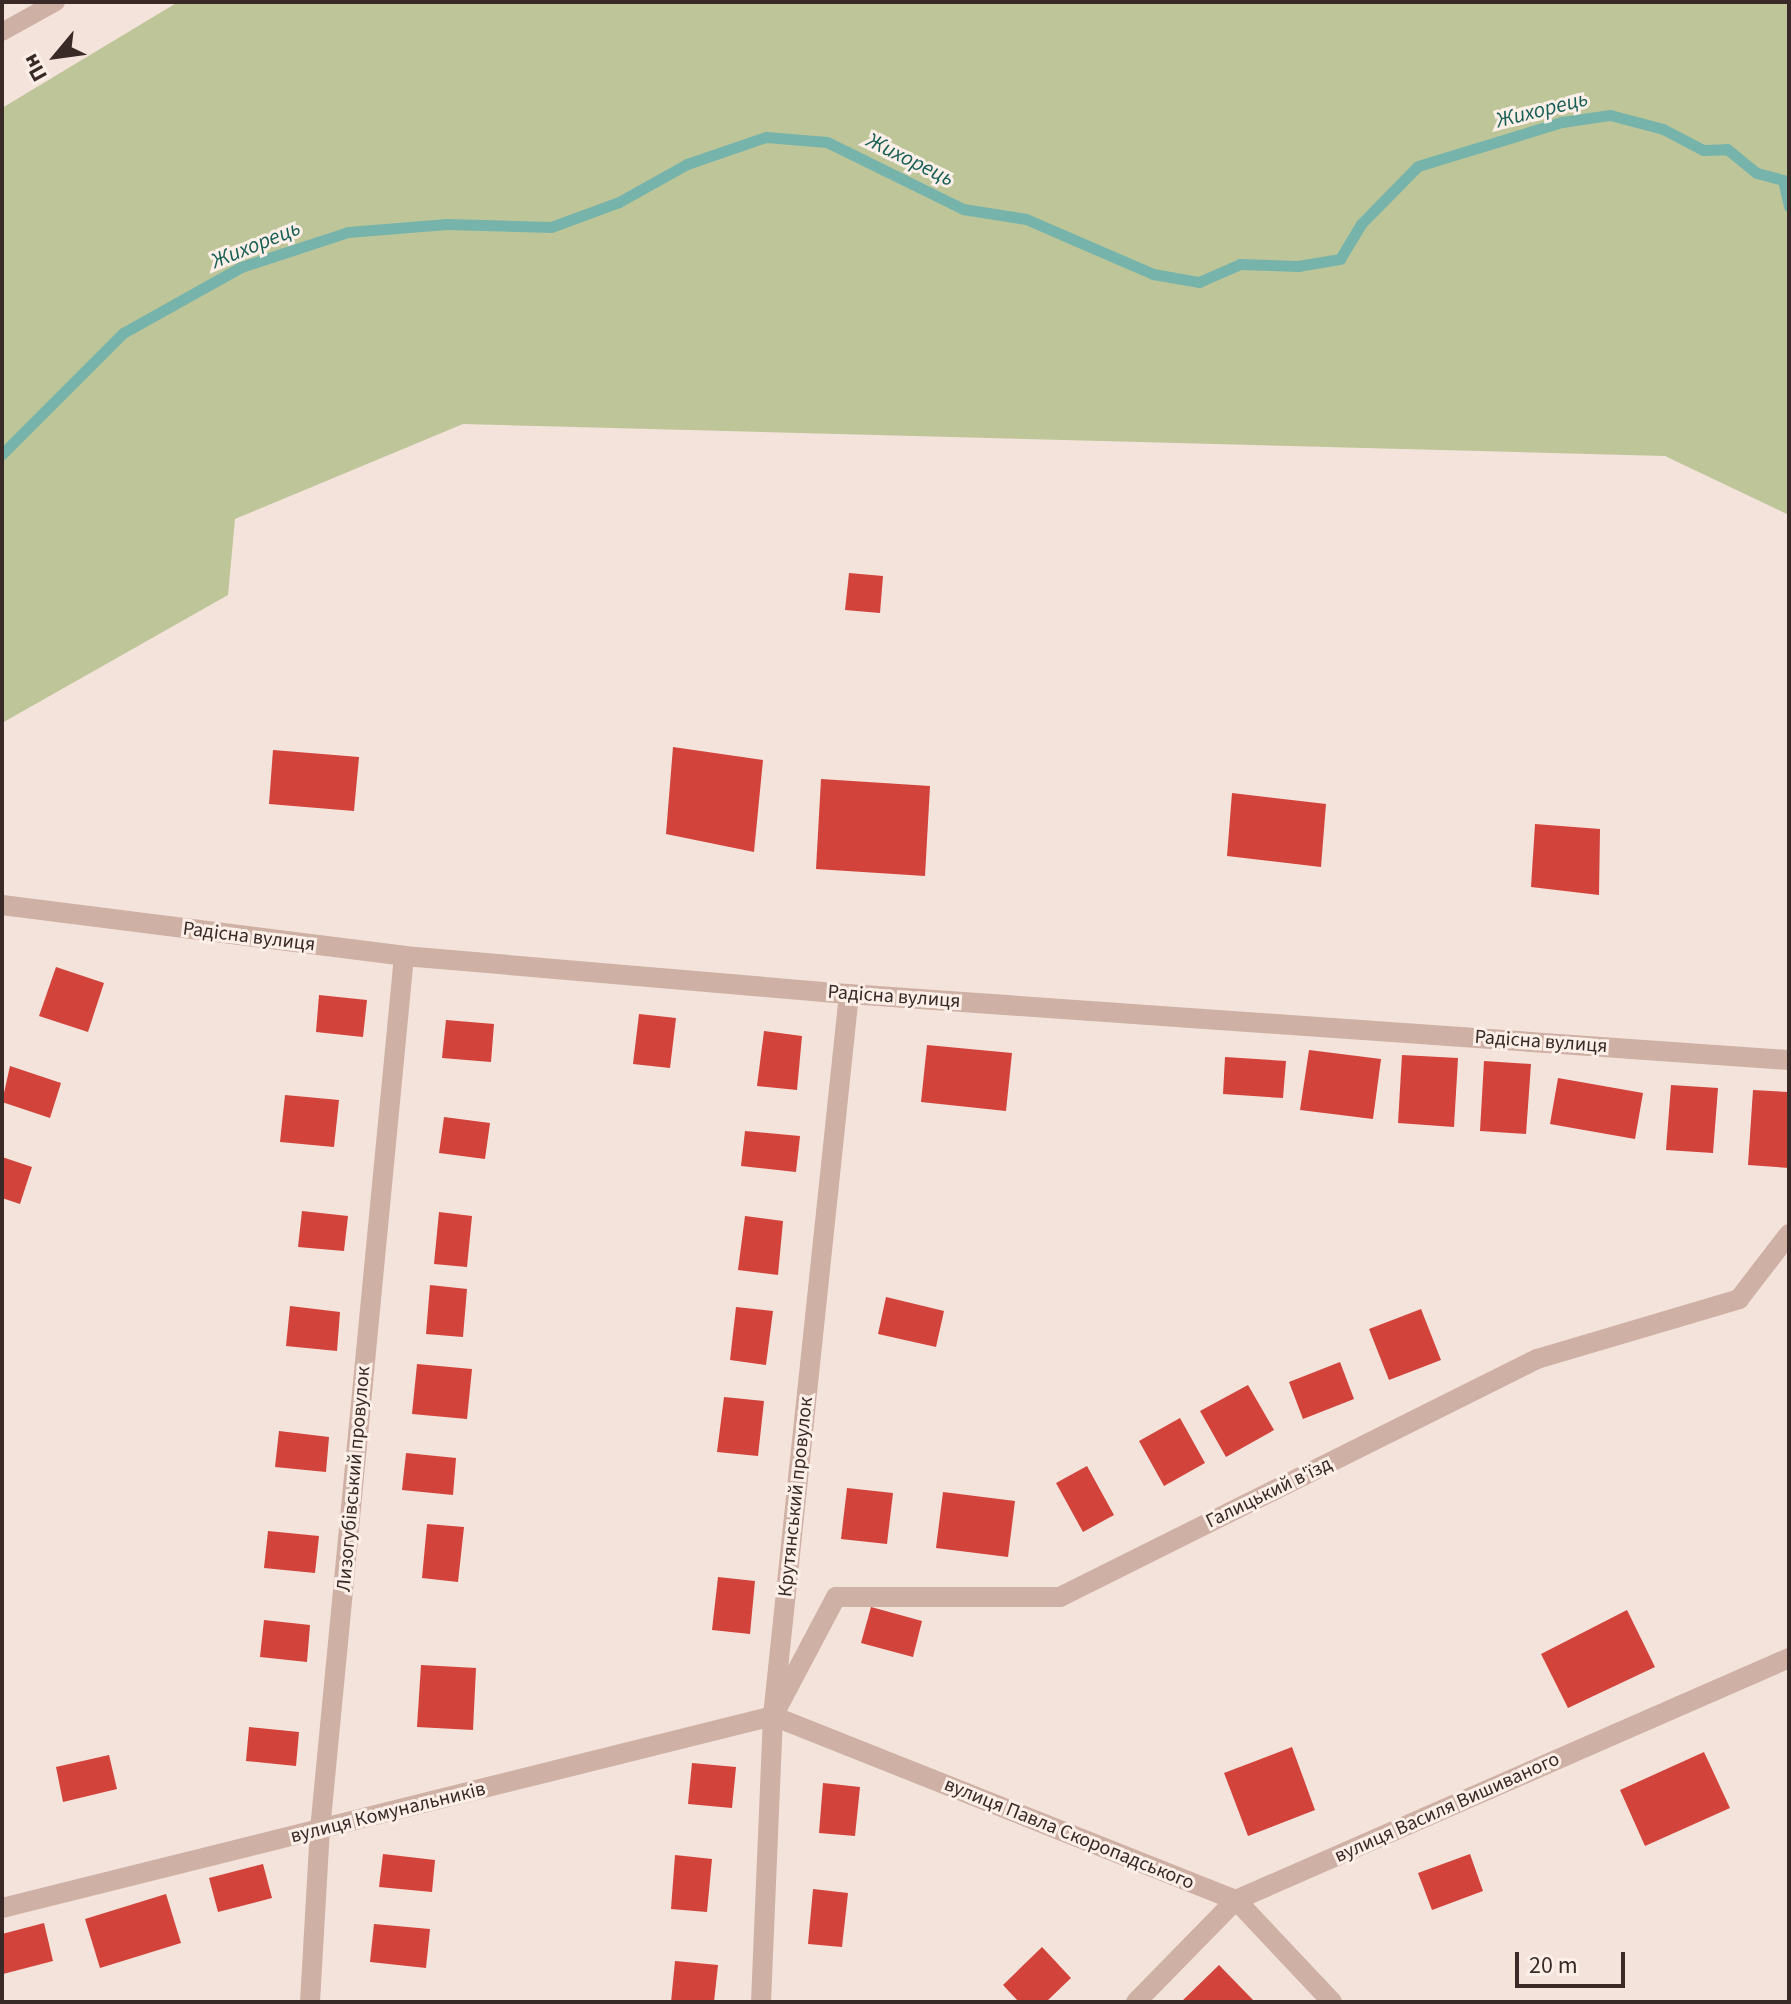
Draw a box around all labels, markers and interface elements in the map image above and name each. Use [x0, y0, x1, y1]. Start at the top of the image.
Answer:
north arrow [16, 16, 96, 96]
text: Пн [14, 48, 56, 87]
water label: Жихорець [1493, 86, 1591, 134]
water label: Жихорець [862, 128, 958, 192]
water label: Жихорець [207, 215, 305, 275]
street label: Радісна вулиця [181, 917, 317, 957]
street label: Радісна вулиця [827, 980, 961, 1014]
street label: Радісна вулиця [1474, 1025, 1608, 1059]
street label: Лизогубівський провулок [332, 1365, 376, 1593]
street label: Крутянський провулок [774, 1396, 818, 1598]
street label: Галицький в'їзд [1202, 1452, 1336, 1534]
street label: вулиця Василя Вишиваного [1331, 1747, 1563, 1869]
street label: вулиця Павла Скоропадського [940, 1773, 1198, 1895]
street label: вулиця Комунальників [288, 1777, 488, 1849]
scale bar [1519, 1936, 1629, 1986]
text: 20 m [1529, 1948, 1578, 1983]

